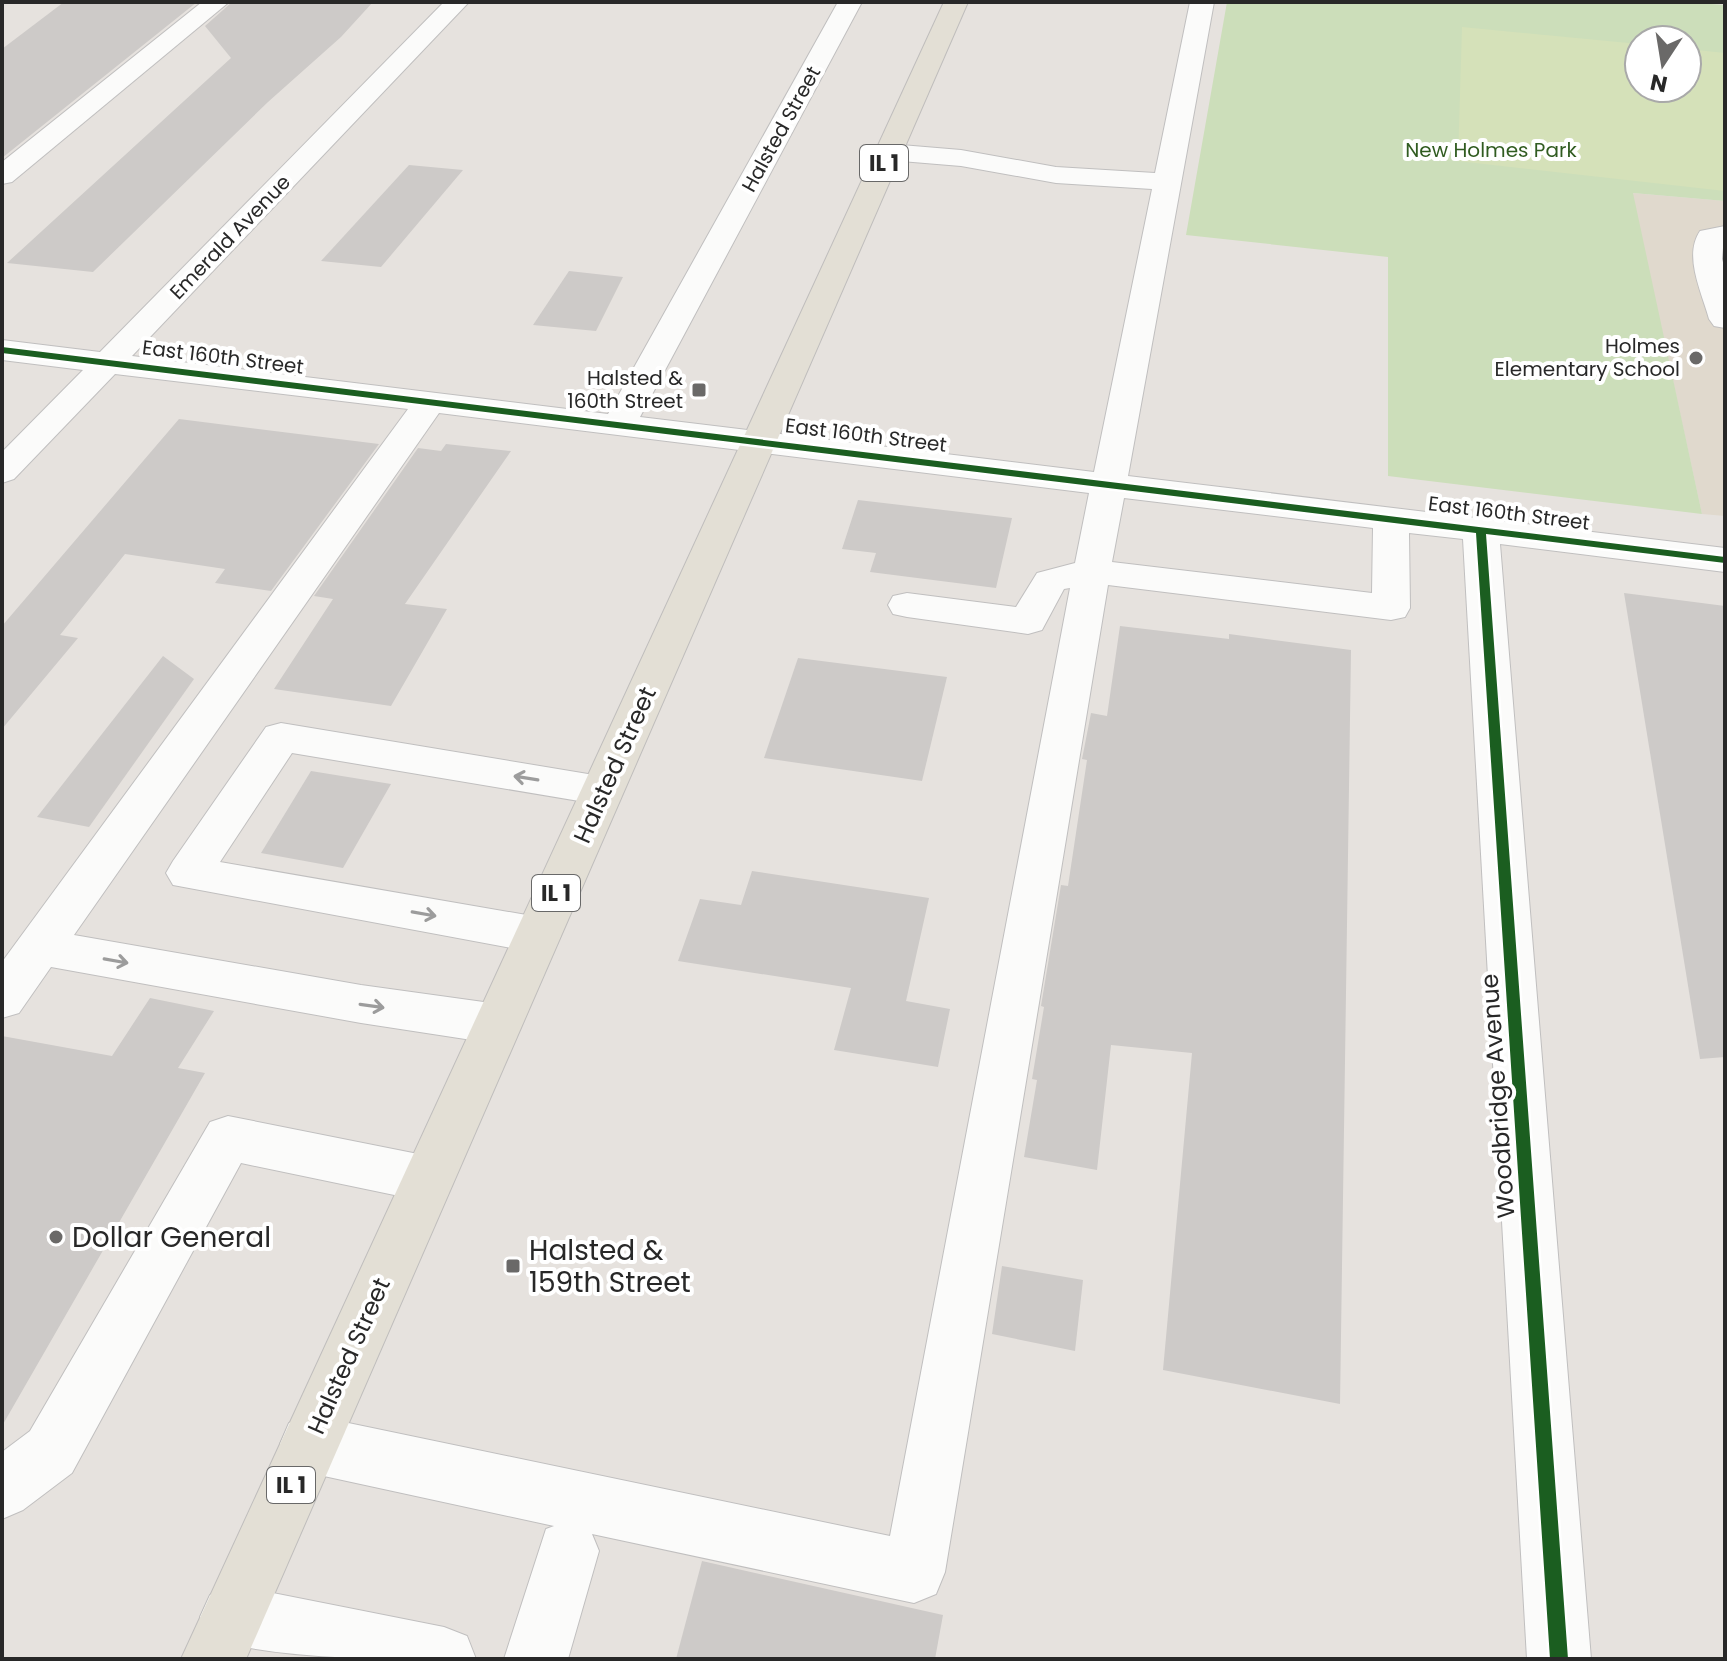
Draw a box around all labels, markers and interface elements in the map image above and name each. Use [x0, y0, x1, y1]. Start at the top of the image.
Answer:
north arrow [1623, 24, 1703, 104]
street label: Halsted Street [735, 61, 827, 197]
text: N [1648, 66, 1670, 100]
park label: New Holmes Park [1405, 136, 1577, 164]
road number: IL 1 [860, 145, 908, 181]
street label: Emerald Avenue [163, 169, 297, 305]
place label: Holmes Elementary School [1495, 332, 1680, 383]
street label: East 160th Street [141, 333, 305, 381]
marker: Holmes Elementary School [1687, 349, 1705, 367]
place label: Halsted & 160th Street [567, 364, 683, 415]
marker: Halsted & 160th Street [690, 381, 708, 399]
street label: East 160th Street [784, 411, 948, 459]
street label: East 160th Street [1427, 489, 1591, 537]
street label: Halsted Street [565, 681, 664, 848]
one-way arrow [514, 769, 540, 784]
road number: IL 1 [532, 875, 580, 911]
one-way arrow [411, 908, 436, 923]
one-way arrow [103, 954, 128, 969]
street label: Woodbridge Avenue [1472, 973, 1523, 1220]
one-way arrow [359, 999, 384, 1014]
place label: Dollar General [72, 1218, 271, 1257]
marker: Dollar General [47, 1228, 65, 1246]
place label: Halsted & 159th Street [529, 1231, 691, 1302]
marker: Halsted & 159th Street [504, 1257, 522, 1275]
street label: Halsted Street [299, 1272, 398, 1439]
road number: IL 1 [267, 1467, 315, 1503]

